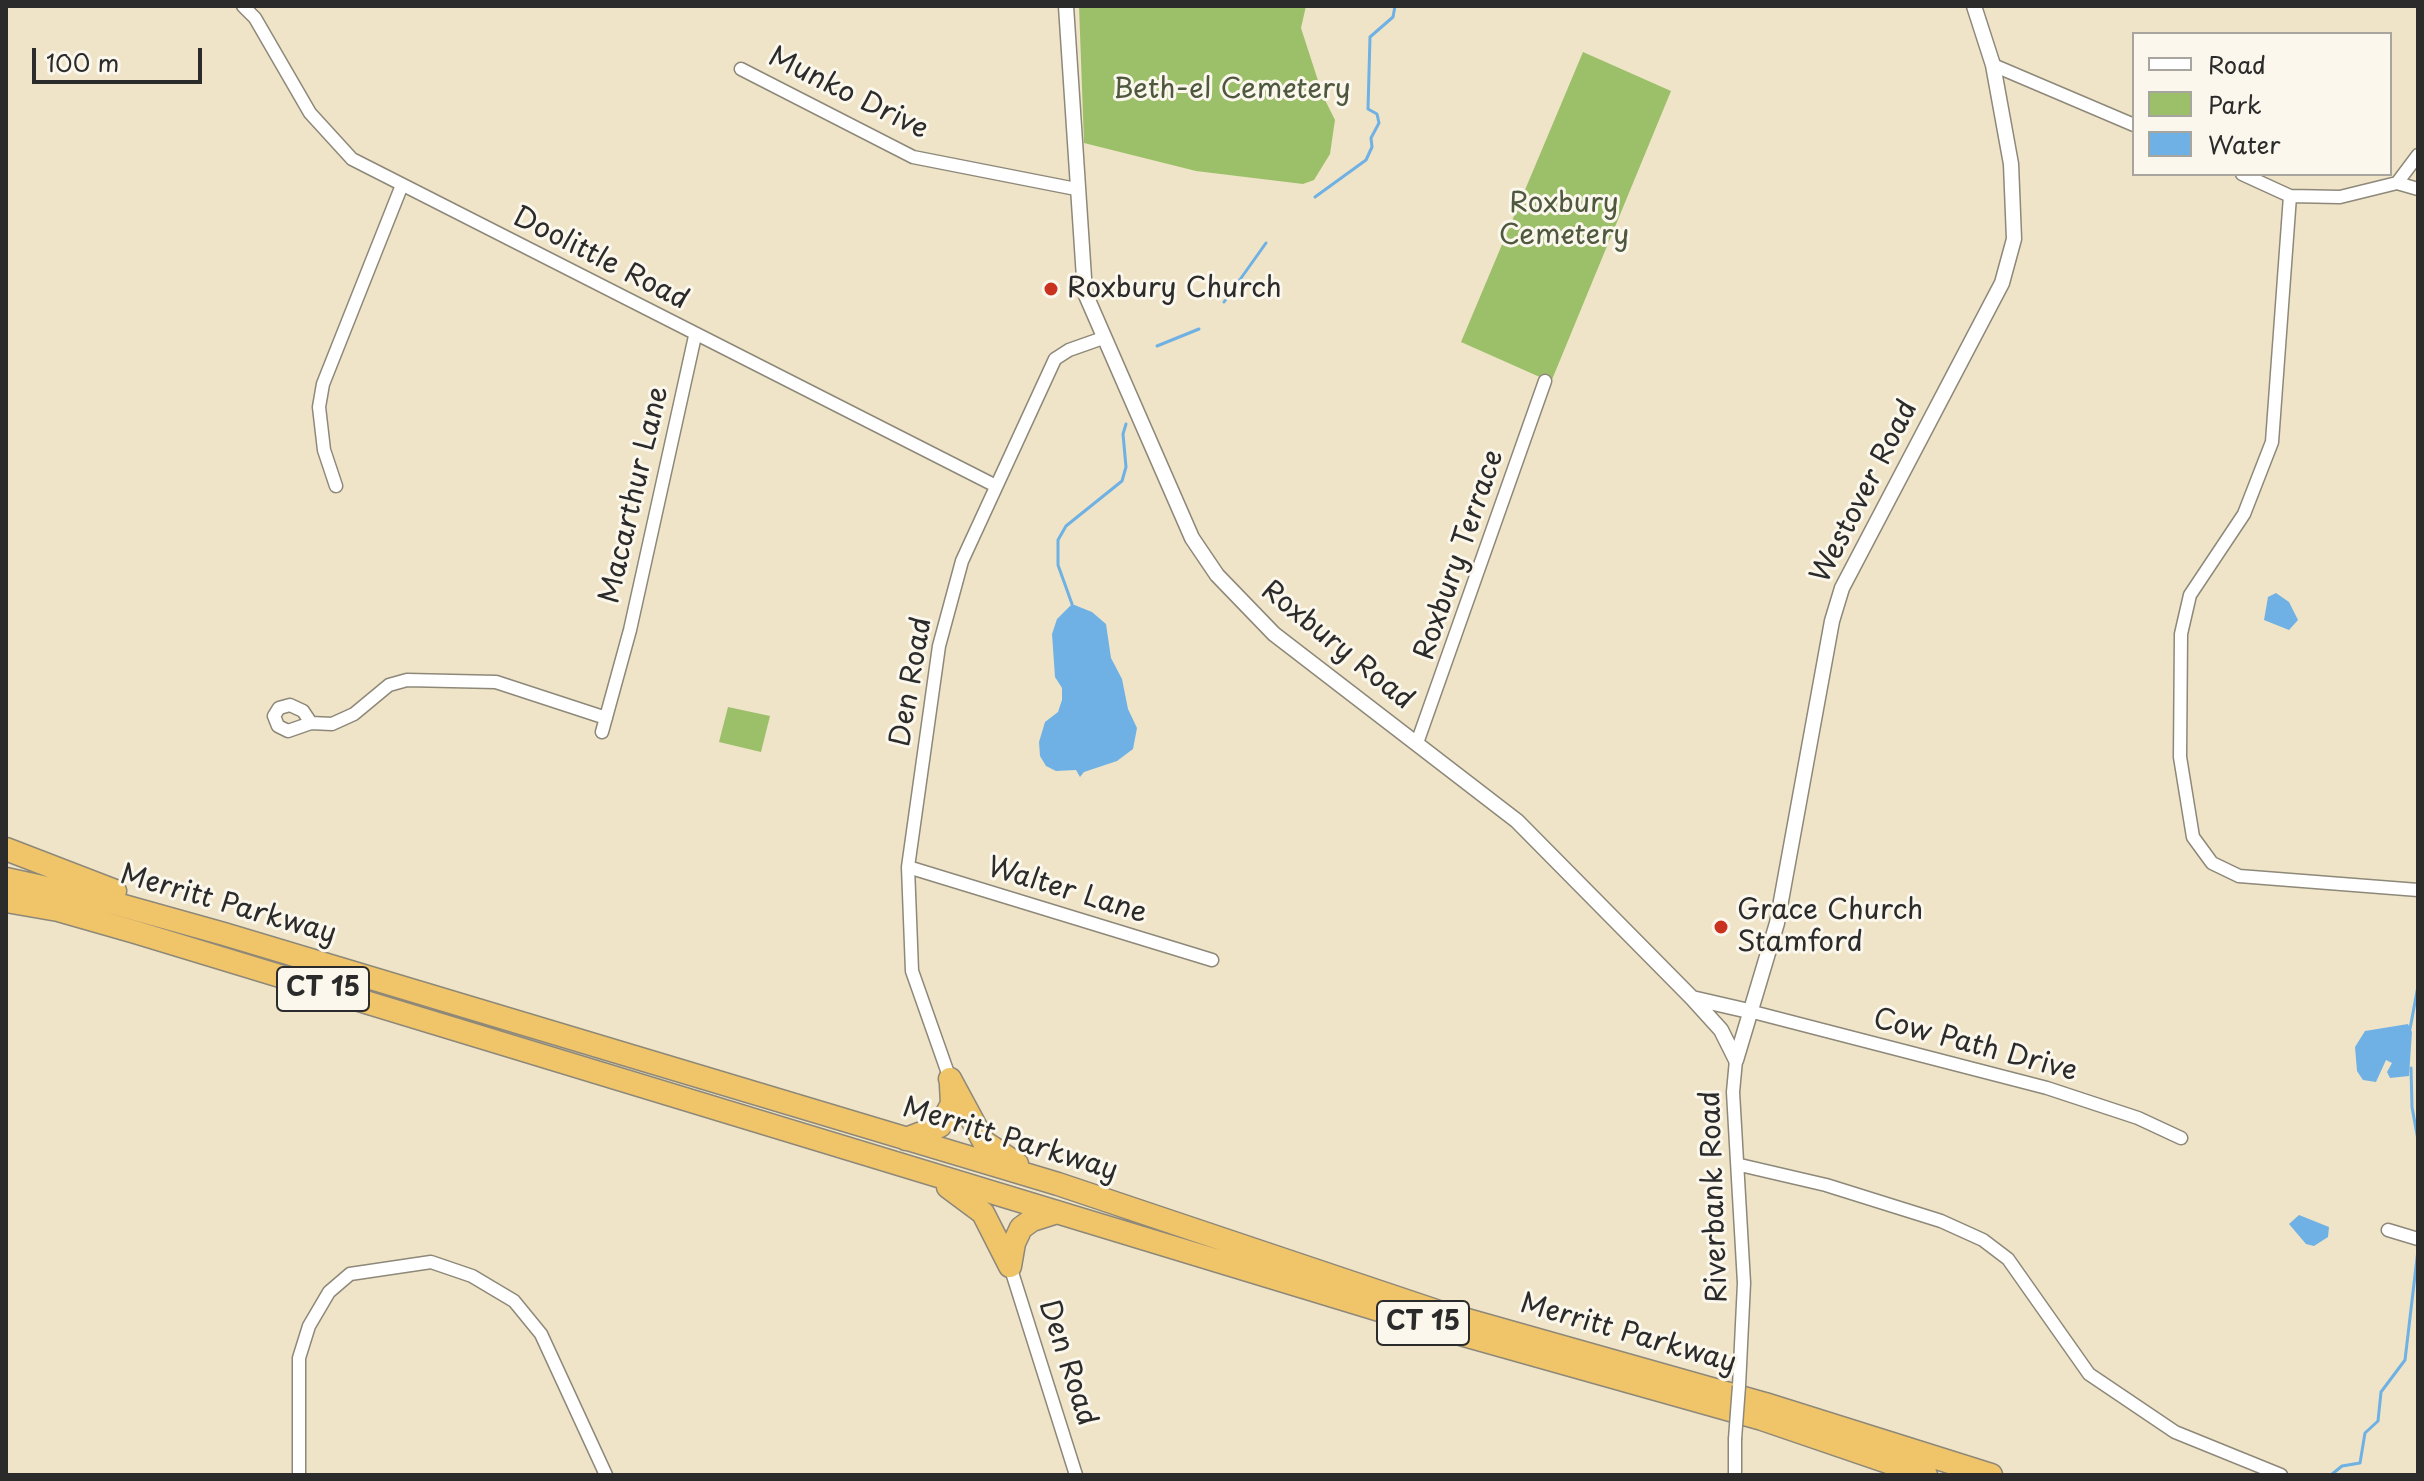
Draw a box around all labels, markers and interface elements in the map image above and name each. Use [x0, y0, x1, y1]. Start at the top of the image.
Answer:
scale bar [36, 32, 206, 82]
legend [2132, 32, 2392, 176]
street label: Munko Drive [763, 41, 933, 147]
text: 100 m [46, 44, 119, 80]
text: Road [2208, 46, 2266, 82]
park label: Beth-el Cemetery [1113, 73, 1351, 107]
text: Park [2208, 86, 2262, 122]
text: Water [2208, 126, 2280, 162]
park label: Roxbury Cemetery [1499, 187, 1629, 253]
street label: Doolittle Road [506, 200, 694, 318]
place label: Roxbury Church [1067, 272, 1282, 306]
marker: Roxbury Church [1042, 280, 1060, 298]
street label: Macarthur Lane [594, 383, 676, 607]
street label: Westover Road [1805, 395, 1925, 589]
street label: Roxbury Terrace [1408, 446, 1512, 664]
street label: Roxbury Road [1254, 574, 1420, 718]
street label: Den Road [884, 615, 940, 749]
street label: Walter Lane [983, 851, 1151, 931]
street label: Merritt Parkway [116, 858, 340, 952]
place label: Grace Church Stamford [1737, 894, 1923, 960]
marker: Grace Church Stamford [1712, 918, 1730, 936]
road number: CT 15 [277, 967, 369, 1011]
street label: Cow Path Drive [1869, 1003, 2081, 1089]
street label: Riverbank Road [1694, 1090, 1736, 1304]
street label: Merritt Parkway [898, 1091, 1122, 1189]
street label: Merritt Parkway [1516, 1287, 1740, 1381]
street label: Den Road [1031, 1296, 1103, 1430]
road number: CT 15 [1377, 1301, 1469, 1345]

